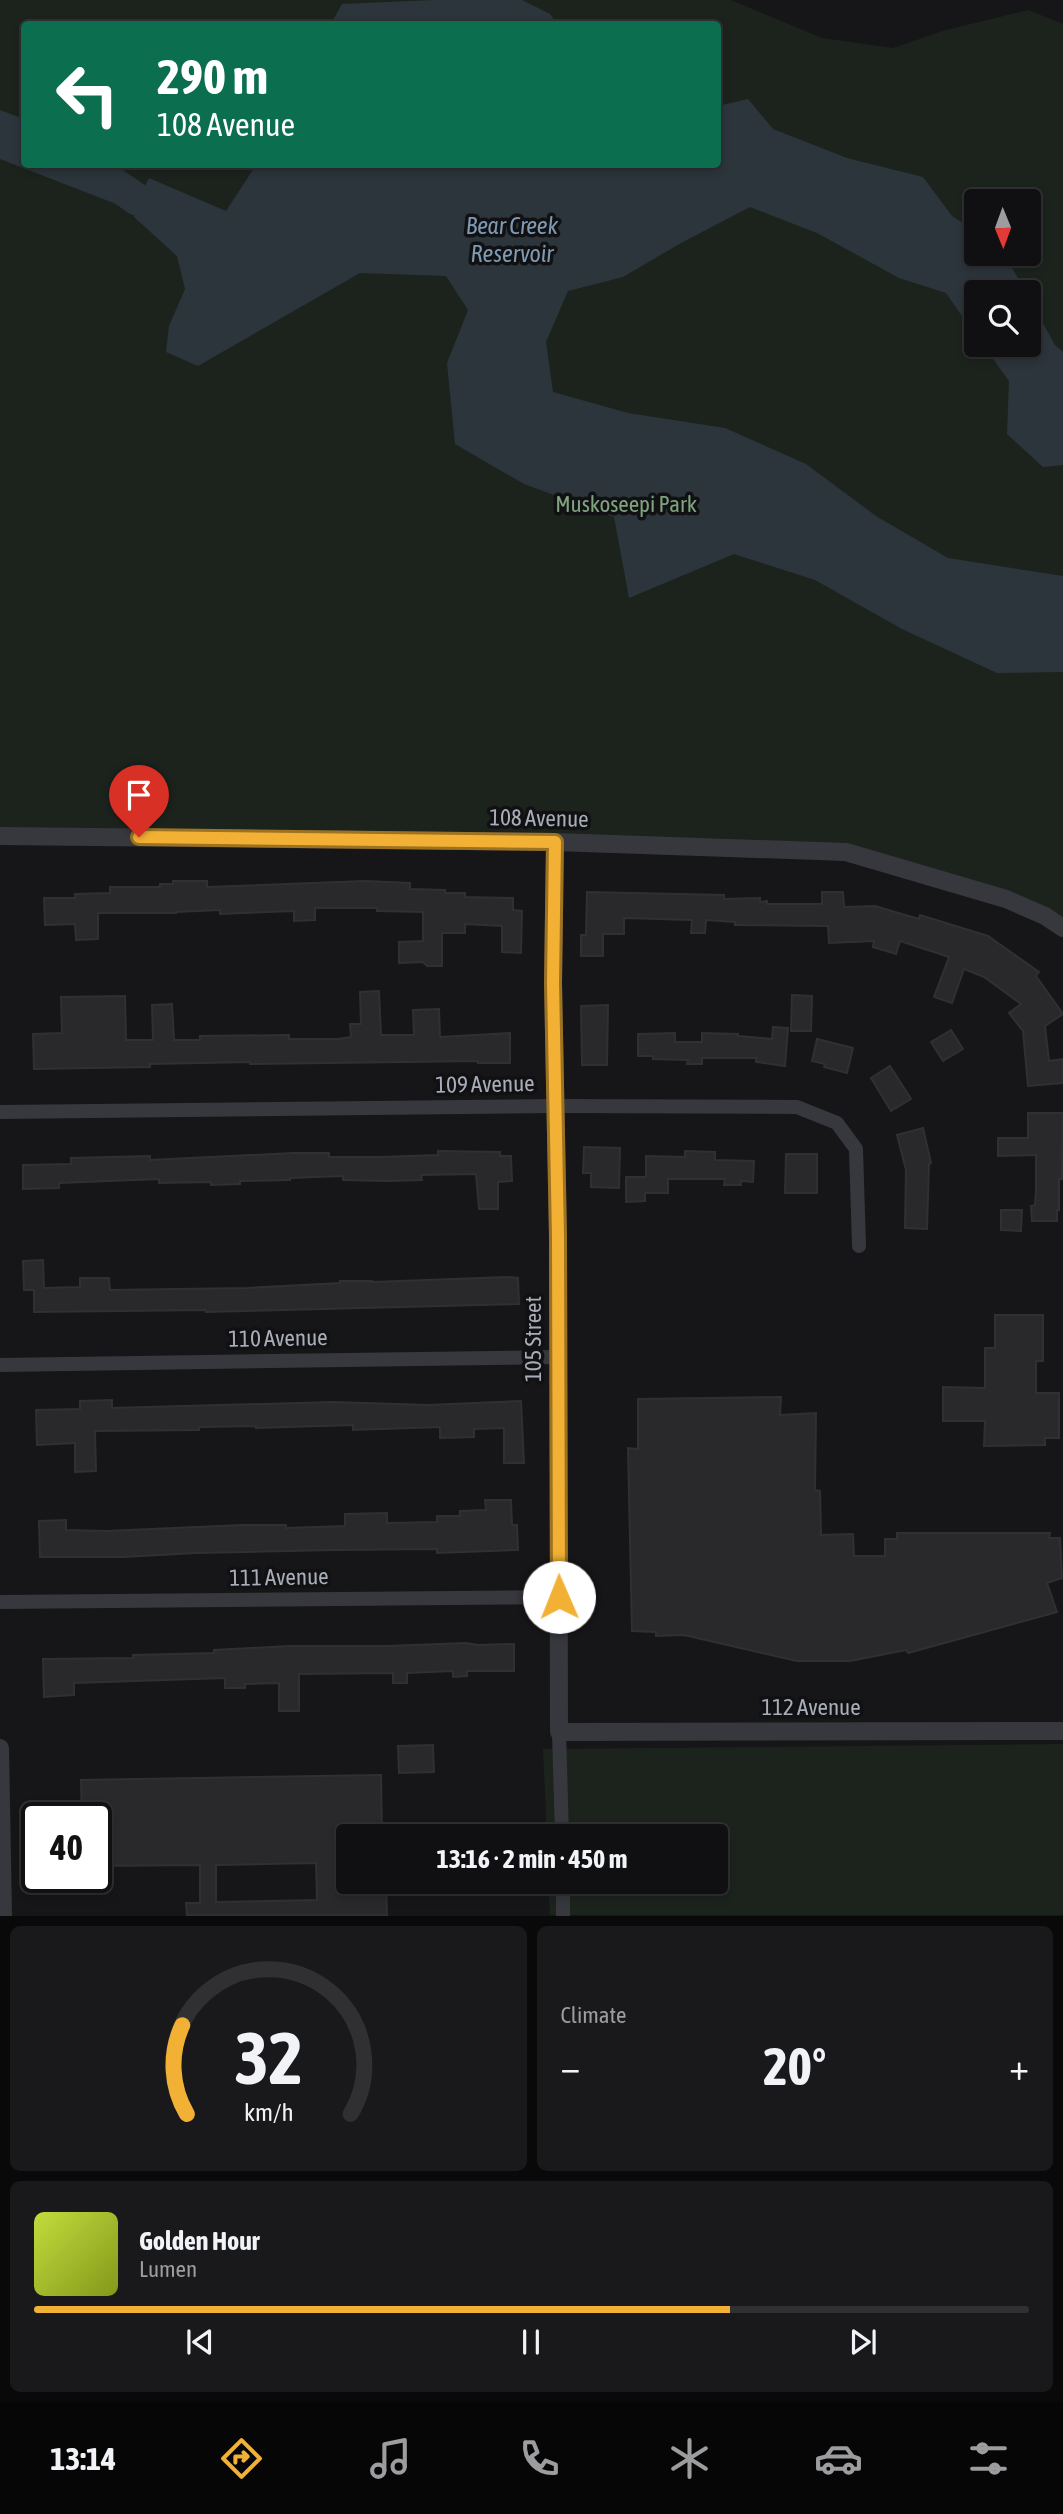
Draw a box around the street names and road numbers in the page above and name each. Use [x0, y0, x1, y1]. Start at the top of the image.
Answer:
street label: 108 Avenue [489, 804, 589, 832]
street label: 109 Avenue [435, 1070, 535, 1098]
street label: 105 Street [520, 1296, 546, 1382]
street label: 110 Avenue [228, 1324, 328, 1352]
street label: 111 Avenue [229, 1563, 329, 1591]
street label: 112 Avenue [761, 1694, 861, 1720]

